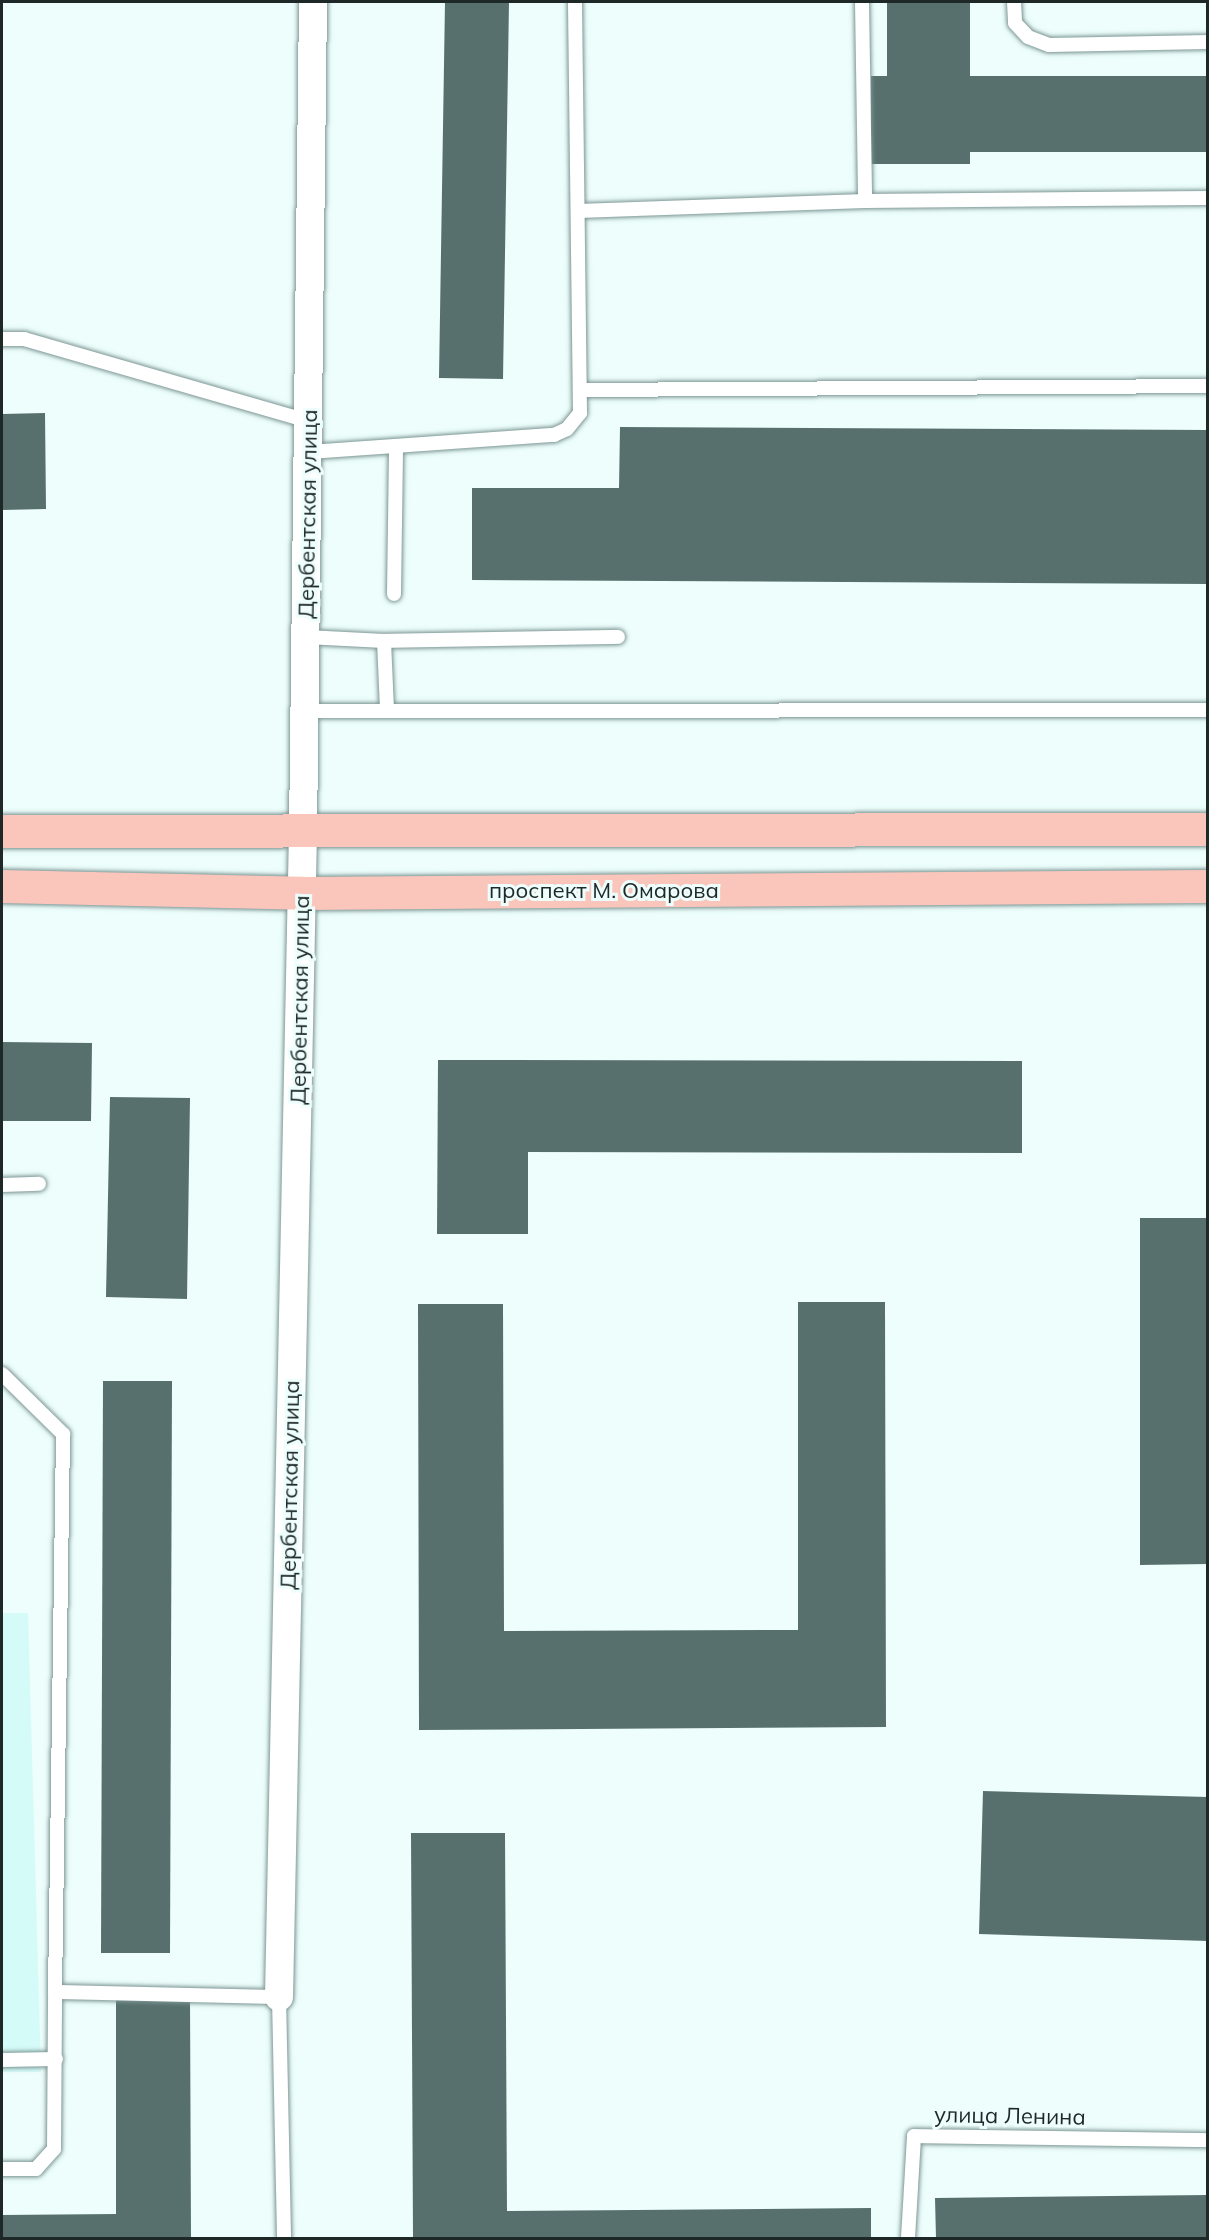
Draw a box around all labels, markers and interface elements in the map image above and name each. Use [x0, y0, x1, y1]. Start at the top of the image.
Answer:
street label: Дербентская улица [293, 409, 323, 619]
street label: проспект М. Омарова [489, 878, 719, 904]
street label: Дербентская улица [285, 895, 315, 1105]
street label: Дербентская улица [275, 1380, 305, 1590]
street label: улица Ленина [934, 2101, 1086, 2131]

